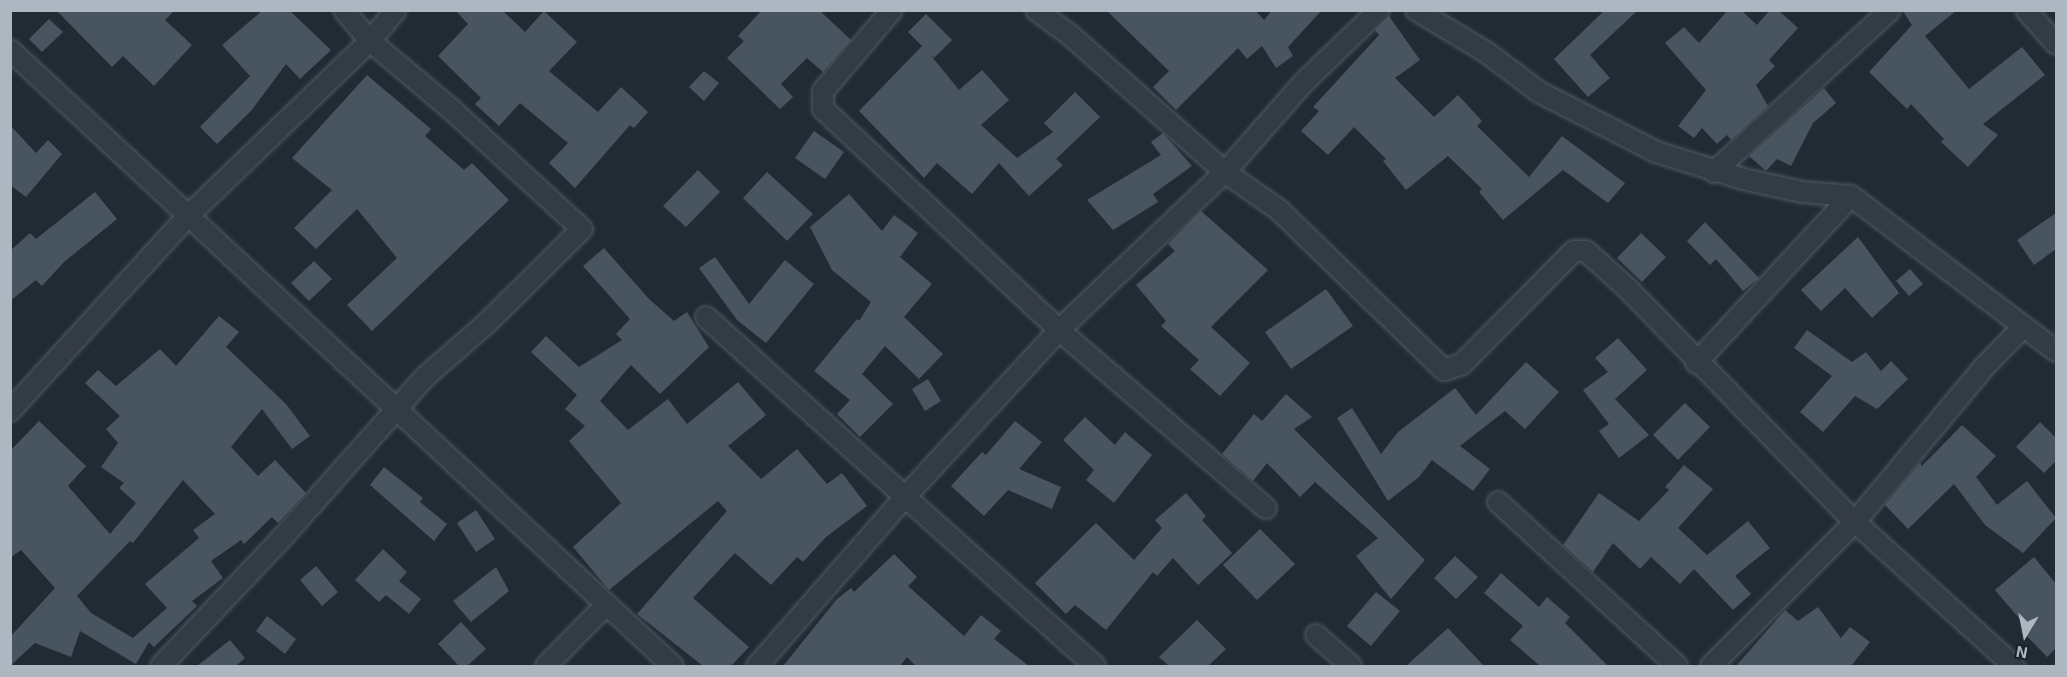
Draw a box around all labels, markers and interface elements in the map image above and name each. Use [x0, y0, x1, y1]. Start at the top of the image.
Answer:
north arrow [1995, 605, 2055, 665]
text: N [2014, 643, 2029, 664]

